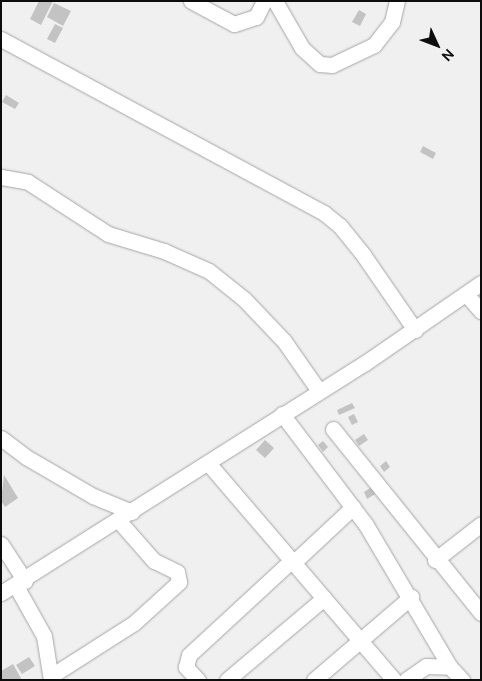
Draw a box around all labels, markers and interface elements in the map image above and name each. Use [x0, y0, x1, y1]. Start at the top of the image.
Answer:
north arrow [412, 20, 462, 70]
text: N [438, 45, 458, 65]

